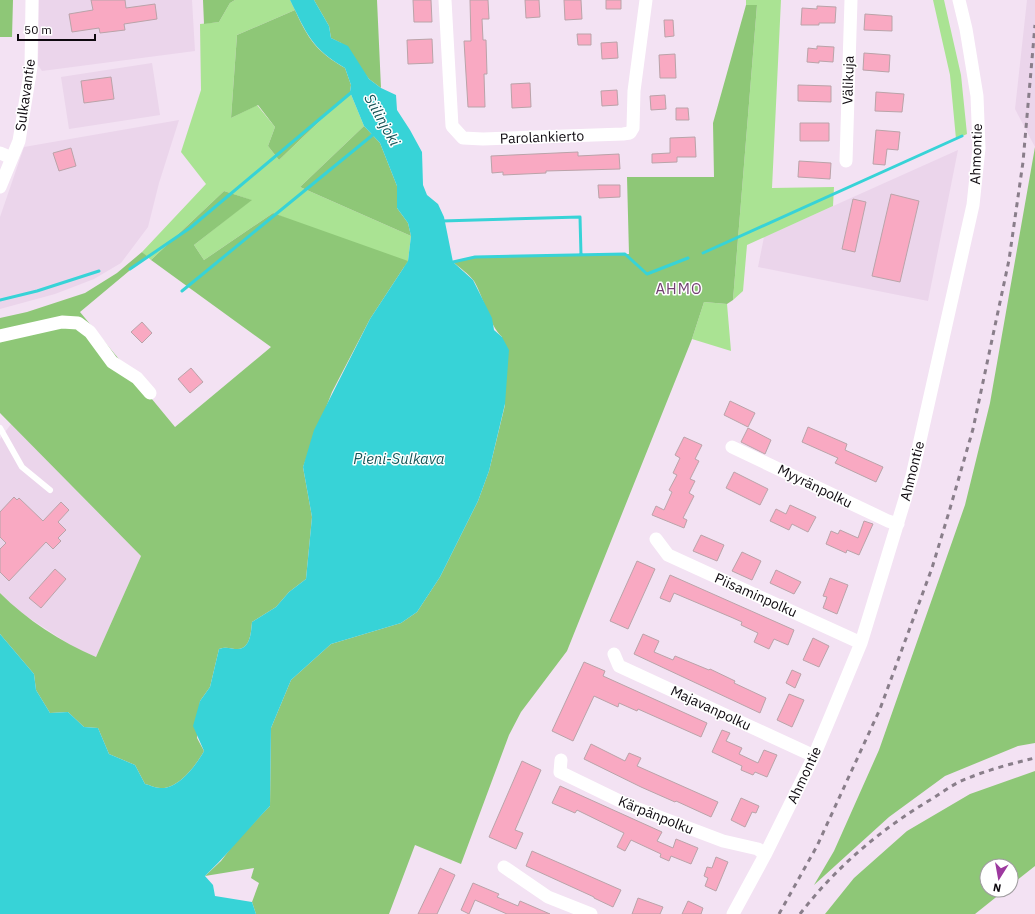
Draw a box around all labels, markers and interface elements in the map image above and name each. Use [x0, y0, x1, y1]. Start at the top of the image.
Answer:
scale bar [18, 16, 95, 42]
text: 50 m [24, 22, 52, 37]
street label: Välikuja [838, 55, 858, 105]
street label: Sulkavantie [11, 57, 39, 132]
water label: Siilinjoki [360, 90, 405, 149]
street label: Ahmontie [966, 123, 986, 185]
street label: Parolankierto [500, 127, 585, 147]
district label: AHMO [655, 279, 703, 298]
street label: Ahmontie [896, 439, 928, 503]
water label: Pieni-Sulkava [353, 449, 445, 468]
street label: Myyränpolku [775, 460, 855, 512]
street label: Piisaminpolku [712, 569, 800, 621]
street label: Majavanpolku [668, 681, 754, 735]
street label: Ahmontie [783, 743, 825, 806]
street label: Kärpänpolku [616, 792, 696, 838]
north arrow [979, 858, 1019, 898]
text: N [992, 880, 1002, 895]

